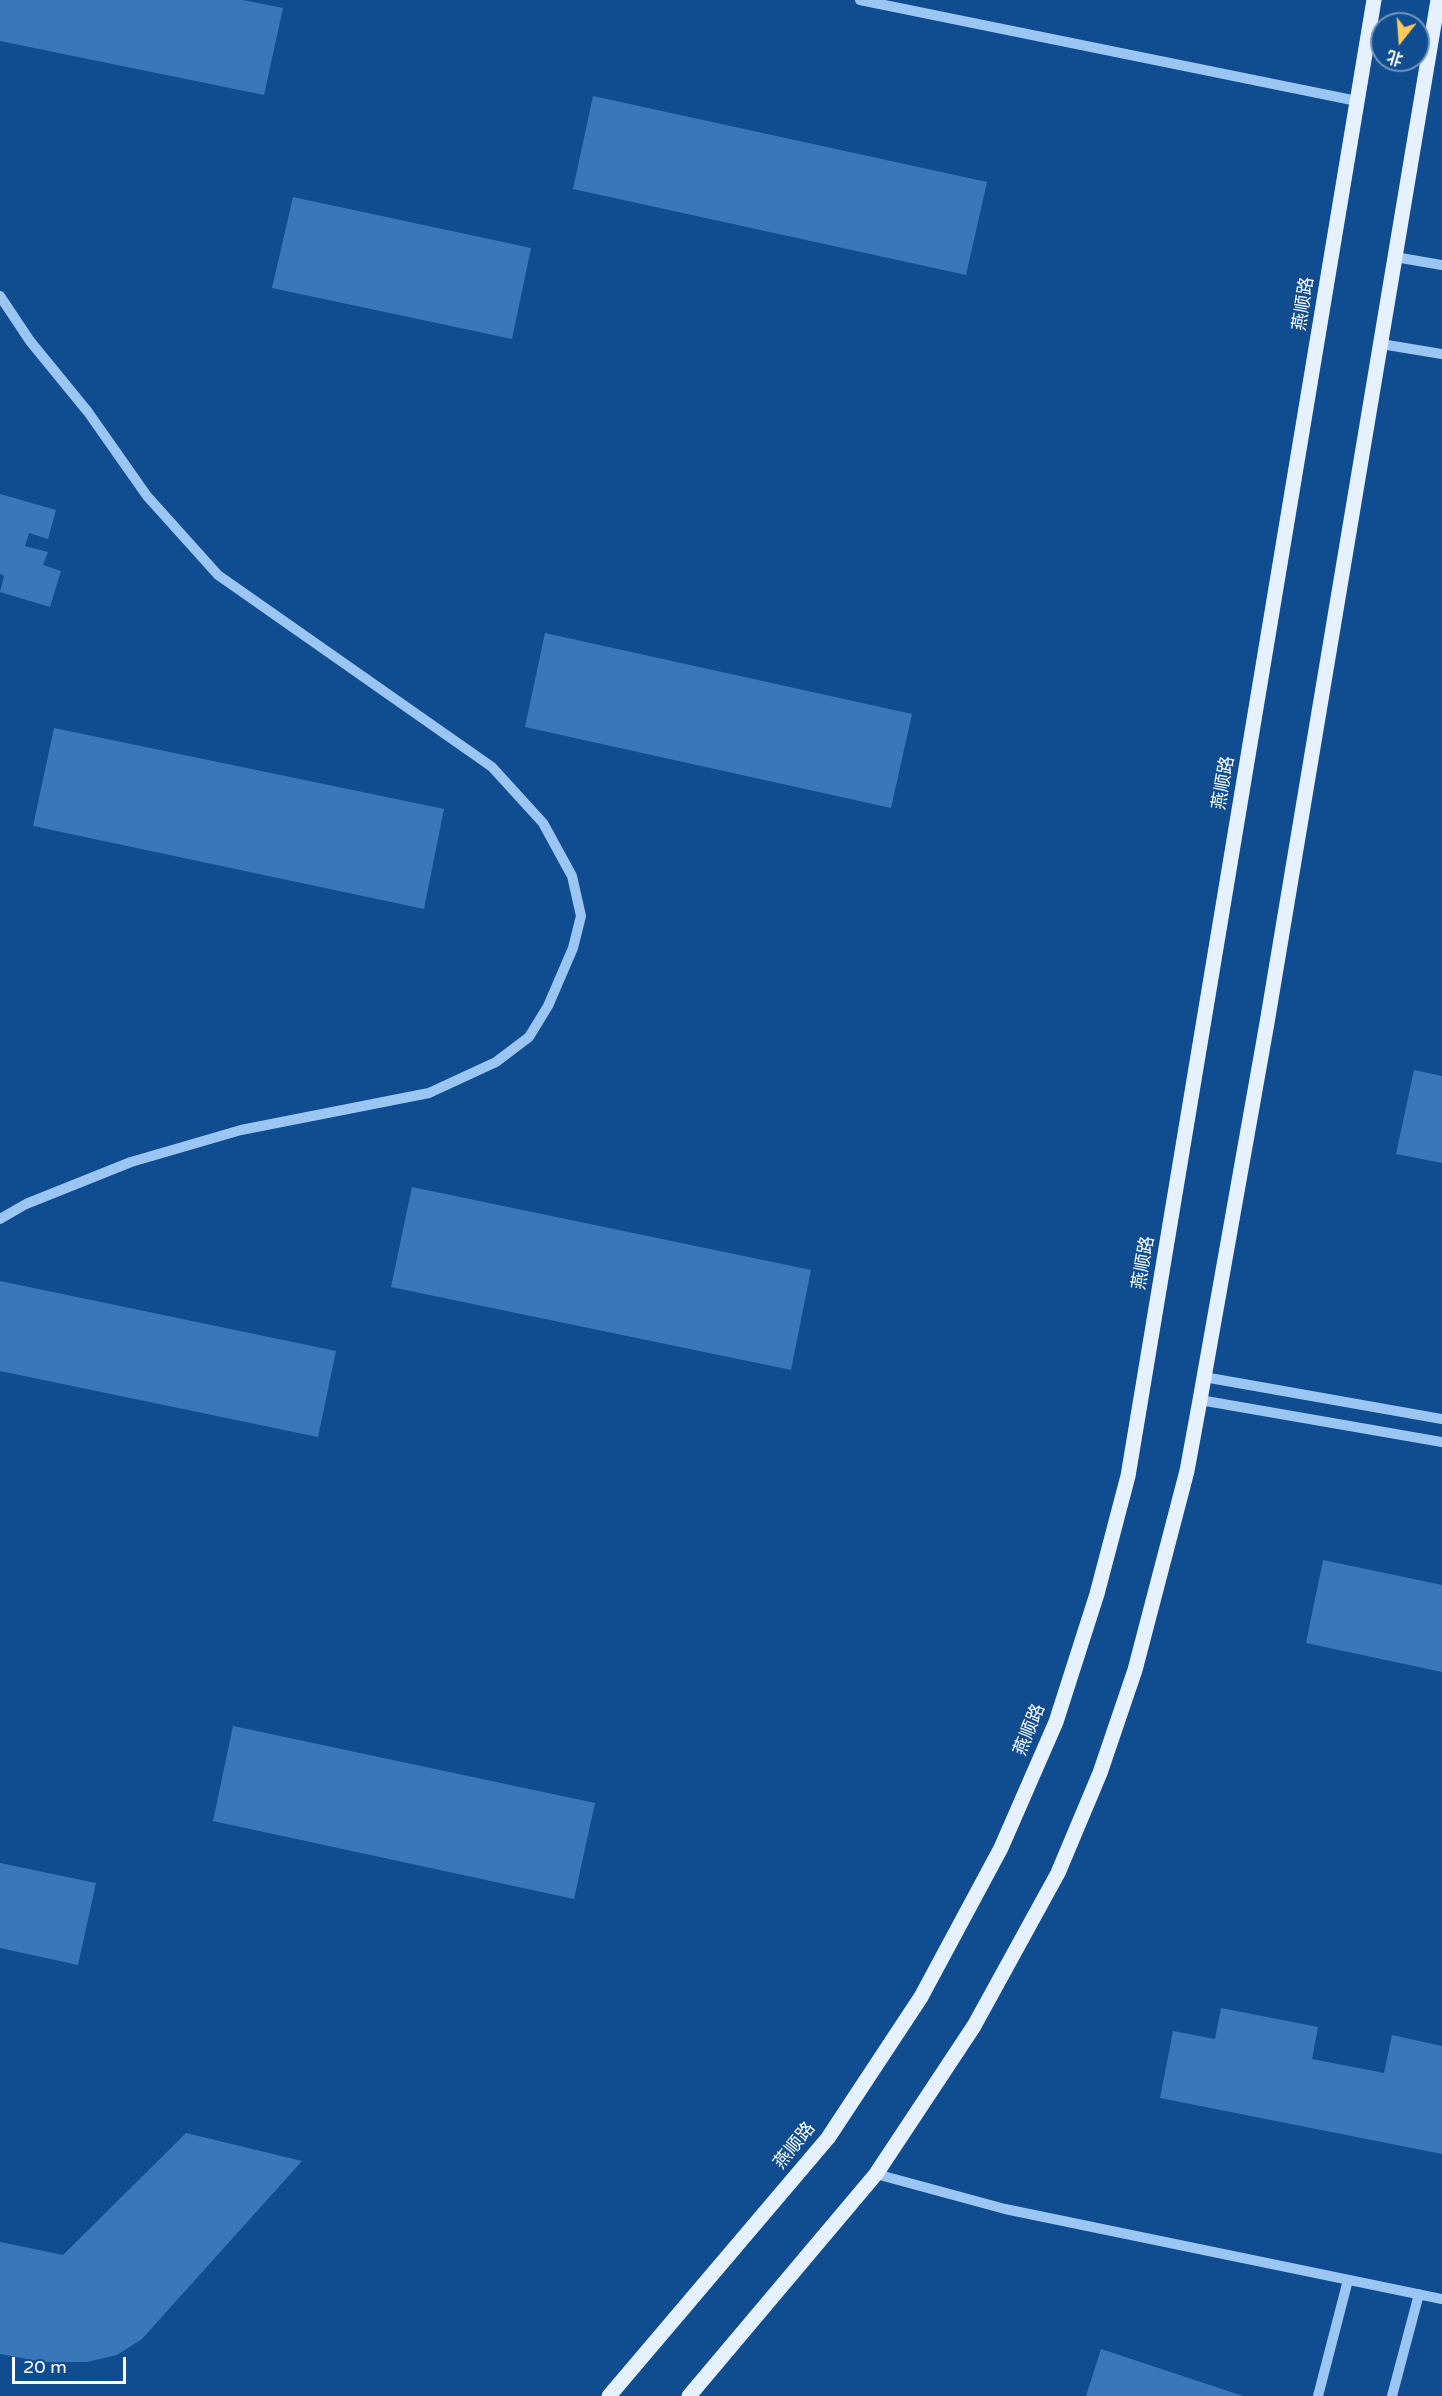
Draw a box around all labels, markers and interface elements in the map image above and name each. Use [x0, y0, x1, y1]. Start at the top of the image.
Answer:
north arrow [1370, 12, 1430, 72]
text: 北 [1385, 45, 1406, 69]
street label: 燕顺路 [1289, 276, 1319, 332]
street label: 燕顺路 [1209, 755, 1239, 811]
street label: 燕顺路 [1129, 1235, 1159, 1291]
street label: 燕顺路 [1010, 1701, 1050, 1759]
street label: 燕顺路 [770, 2118, 820, 2174]
scale bar [15, 2345, 129, 2383]
text: 20 m [23, 2356, 67, 2378]

